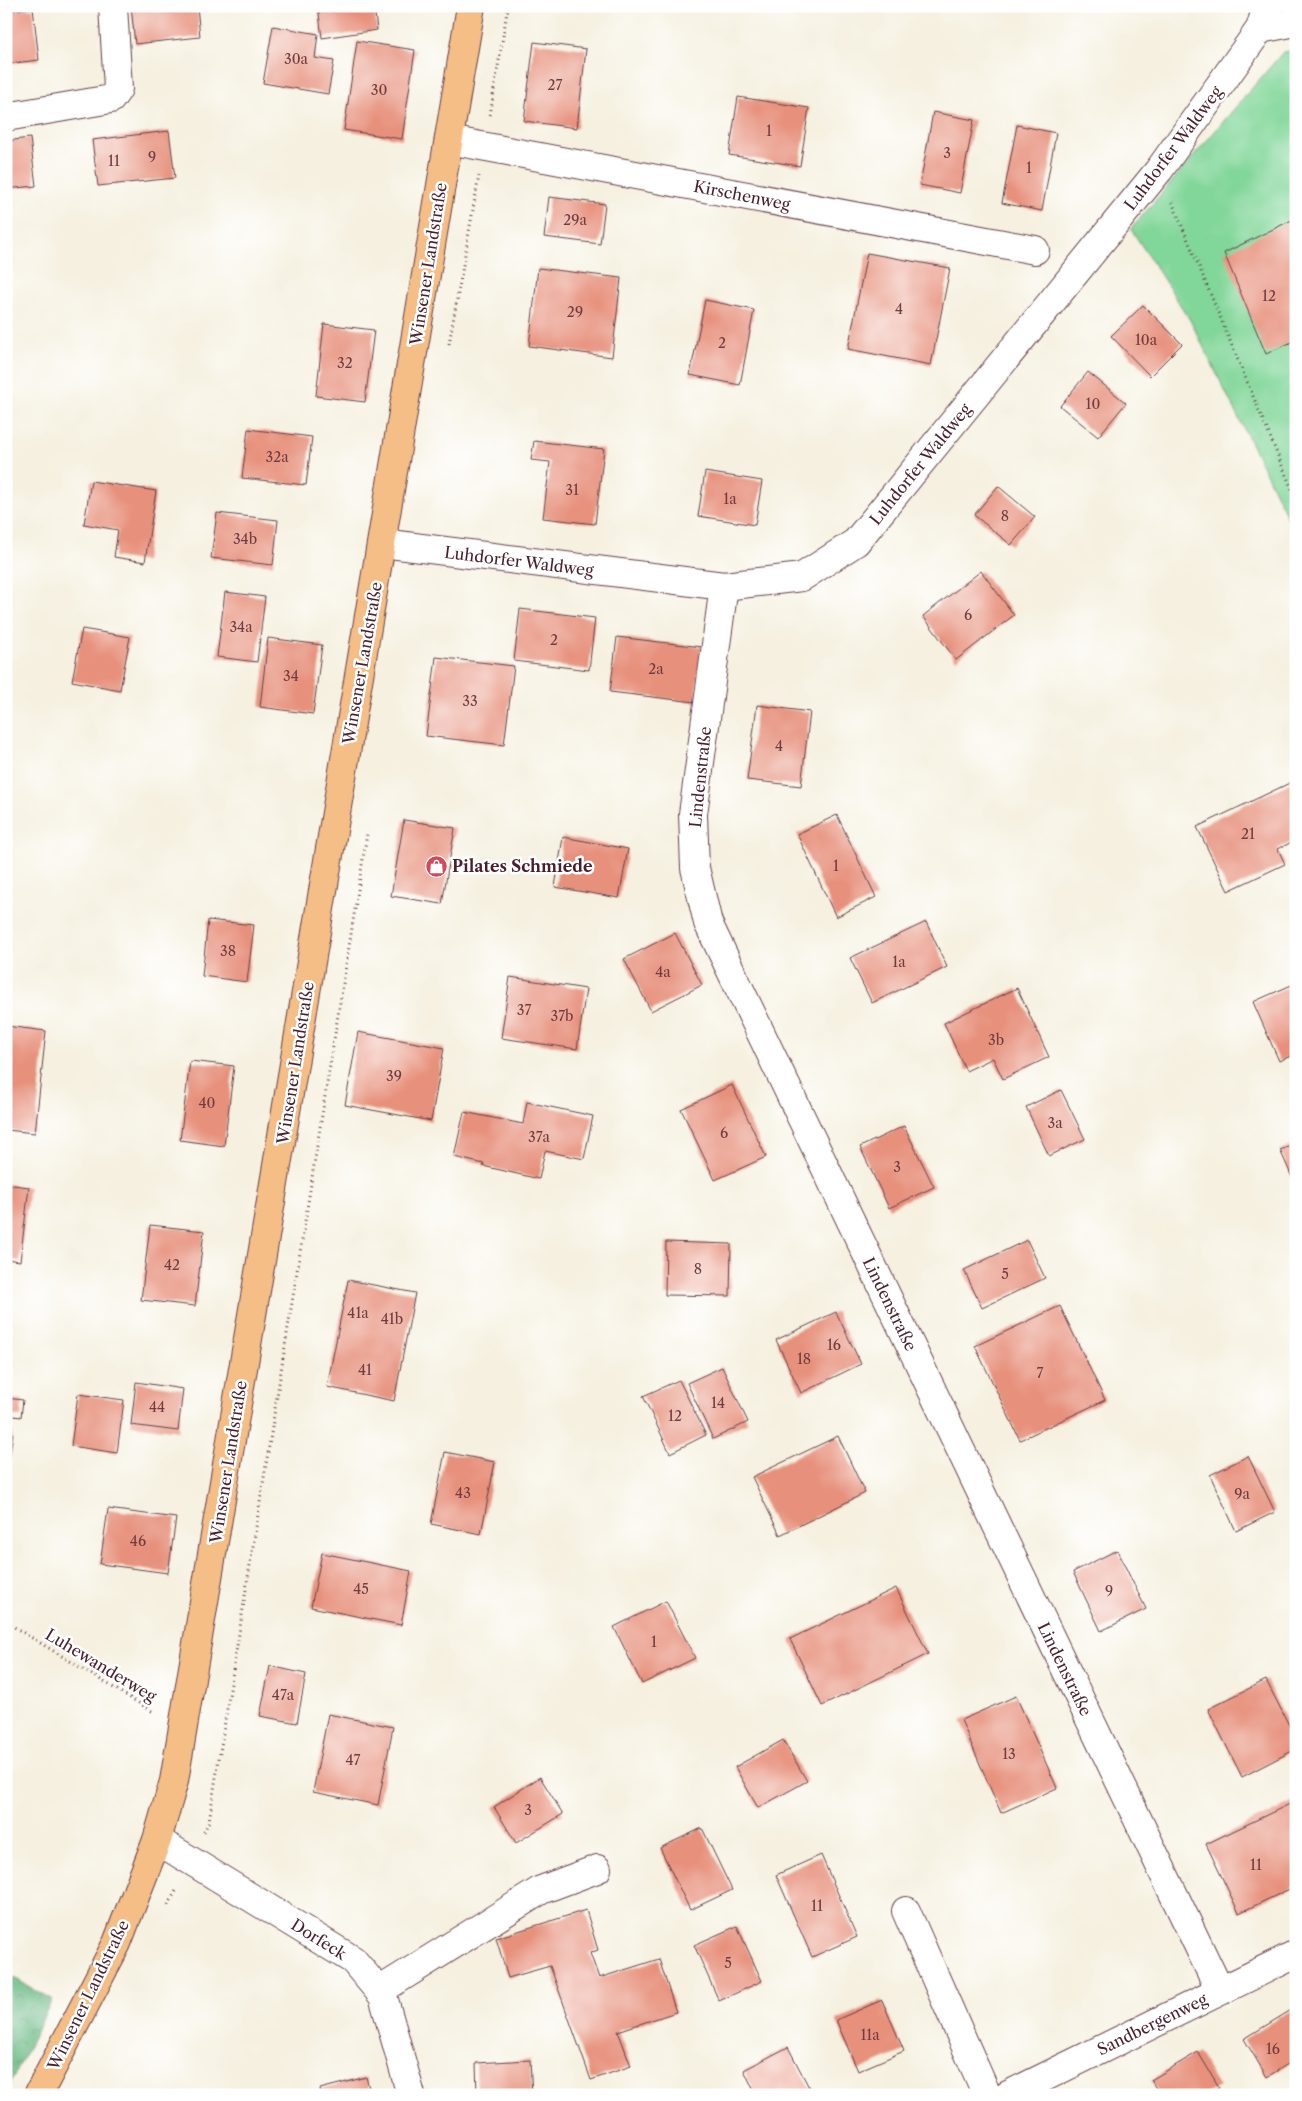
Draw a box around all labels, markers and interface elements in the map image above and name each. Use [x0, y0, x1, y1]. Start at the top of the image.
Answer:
house number: 30a [284, 50, 309, 68]
house number: 27 [548, 76, 563, 94]
house number: 30 [371, 81, 387, 99]
street label: Luhdorfer Waldweg [1120, 82, 1227, 214]
house number: 1 [766, 122, 772, 140]
house number: 3 [943, 144, 951, 162]
house number: 9 [148, 148, 156, 166]
house number: 11 [108, 152, 120, 170]
house number: 1 [1026, 159, 1032, 177]
street label: Kirschenweg [692, 176, 793, 214]
street label: Winsener Landstraße [405, 181, 451, 348]
house number: 29a [563, 211, 587, 229]
house number: 12 [1262, 287, 1276, 305]
house number: 4 [895, 300, 903, 318]
house number: 29 [567, 303, 583, 321]
house number: 10a [1135, 331, 1158, 349]
house number: 2 [718, 334, 726, 352]
house number: 32 [337, 354, 353, 372]
house number: 10 [1086, 395, 1100, 413]
street label: Luhdorfer Waldweg [865, 399, 975, 529]
house number: 32a [265, 448, 289, 466]
house number: 31 [565, 481, 579, 499]
house number: 1a [723, 490, 737, 508]
house number: 8 [1001, 507, 1009, 525]
house number: 34b [233, 530, 257, 548]
street label: Luhdorfer Waldweg [443, 542, 595, 580]
street label: Winsener Landstraße [338, 580, 386, 747]
house number: 6 [964, 606, 972, 624]
house number: 34a [229, 618, 253, 636]
house number: 2 [550, 631, 558, 649]
house number: 2a [648, 660, 664, 678]
house number: 34 [283, 667, 299, 685]
house number: 33 [462, 692, 478, 710]
street label: Lindenstraße [685, 725, 715, 829]
house number: 4 [775, 737, 783, 755]
house number: 21 [1241, 825, 1255, 843]
shop icon: Pilates Schmiede [424, 854, 448, 878]
place label: Pilates Schmiede [452, 856, 593, 876]
house number: 1 [833, 857, 839, 875]
house number: 38 [220, 942, 236, 960]
house number: 1a [892, 953, 906, 971]
house number: 4a [655, 963, 671, 981]
street label: Winsener Landstraße [272, 980, 318, 1147]
house number: 37 [517, 1001, 531, 1019]
house number: 37b [550, 1007, 574, 1025]
house number: 3b [988, 1031, 1004, 1049]
house number: 39 [386, 1067, 402, 1085]
house number: 40 [199, 1094, 216, 1112]
house number: 3a [1047, 1114, 1063, 1132]
house number: 6 [720, 1124, 728, 1142]
house number: 37a [528, 1128, 551, 1146]
house number: 3 [893, 1158, 901, 1176]
street label: Lindenstraße [859, 1254, 921, 1354]
house number: 42 [164, 1256, 180, 1274]
house number: 8 [694, 1260, 702, 1278]
house number: 5 [1001, 1265, 1009, 1283]
house number: 41a [347, 1304, 369, 1322]
house number: 41b [381, 1310, 403, 1328]
house number: 16 [827, 1336, 841, 1354]
house number: 18 [797, 1350, 811, 1368]
house number: 41 [358, 1361, 372, 1379]
house number: 7 [1037, 1364, 1044, 1382]
street label: Winsener Landstraße [205, 1379, 251, 1546]
house number: 14 [711, 1394, 725, 1412]
house number: 44 [149, 1398, 165, 1416]
house number: 12 [668, 1407, 682, 1425]
house number: 43 [455, 1484, 471, 1502]
house number: 9a [1234, 1485, 1250, 1503]
house number: 46 [130, 1532, 146, 1550]
house number: 45 [353, 1580, 369, 1598]
house number: 9 [1105, 1582, 1113, 1600]
street label: Lindenstraße [1034, 1619, 1096, 1719]
street label: Luhewanderweg [42, 1624, 161, 1706]
house number: 1 [651, 1633, 657, 1651]
house number: 47a [272, 1686, 295, 1704]
house number: 13 [1002, 1745, 1016, 1763]
house number: 47 [346, 1751, 361, 1769]
house number: 3 [524, 1801, 532, 1819]
house number: 11 [1250, 1856, 1262, 1874]
house number: 11 [811, 1897, 823, 1915]
street label: Dorfeck [288, 1914, 351, 1964]
street label: Winsener Landstraße [43, 1917, 133, 2074]
house number: 5 [724, 1954, 732, 1972]
street label: Sandbergenweg [1094, 1988, 1211, 2059]
house number: 11a [860, 2026, 880, 2044]
house number: 16 [1266, 2040, 1280, 2058]

